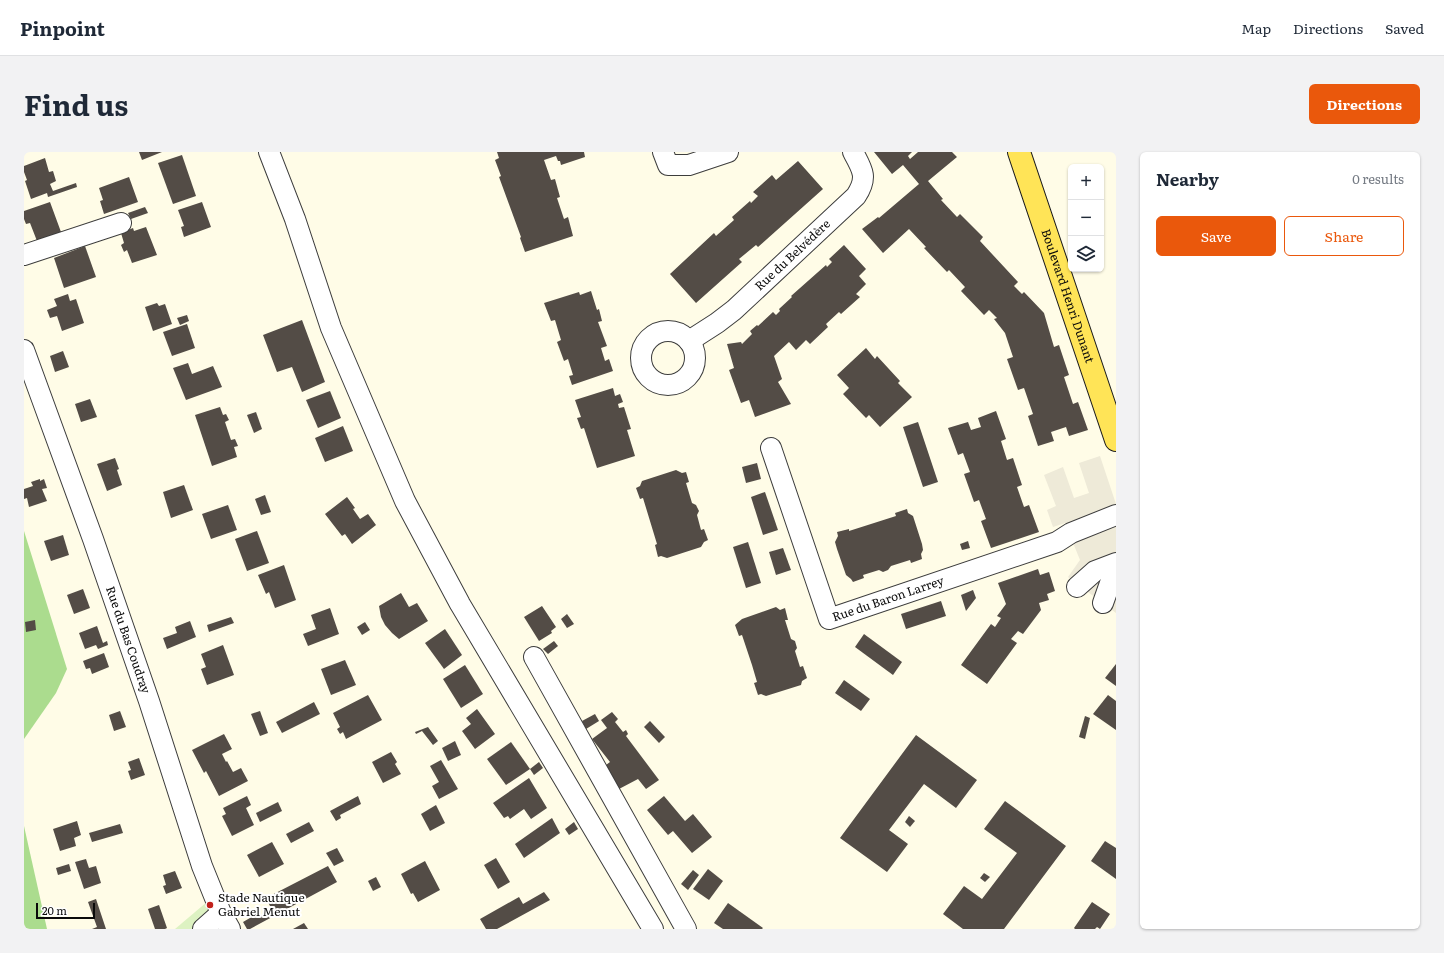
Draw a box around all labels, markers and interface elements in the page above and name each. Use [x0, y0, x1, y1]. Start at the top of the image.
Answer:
text: Pinpoint [20, 14, 105, 42]
text: Map [1241, 18, 1271, 38]
text: Directions [1293, 18, 1363, 38]
text: Saved [1385, 18, 1424, 38]
text: Find us [24, 83, 128, 125]
button: Directions [1309, 84, 1420, 124]
map controls [1068, 164, 1104, 272]
button: + [1068, 164, 1104, 200]
text: Nearby [1156, 166, 1219, 191]
text: 0 results [1352, 169, 1404, 188]
button: − [1068, 200, 1104, 236]
street label: Rue du Belvédère [750, 215, 834, 294]
button: Save [1156, 216, 1276, 256]
button: Share [1284, 216, 1404, 256]
street label: Boulevard Henri Dunant [1037, 226, 1099, 365]
button: layers [1068, 236, 1104, 272]
street label: Rue du Baron Larrey [830, 571, 946, 625]
street label: Rue du Bas Coudray [102, 584, 156, 696]
place label: Stade Nautique Gabriel Menut [218, 888, 305, 920]
marker: Stade Nautique Gabriel Menut [205, 900, 215, 910]
scale bar [36, 901, 95, 920]
text: 20 m [42, 902, 67, 918]

